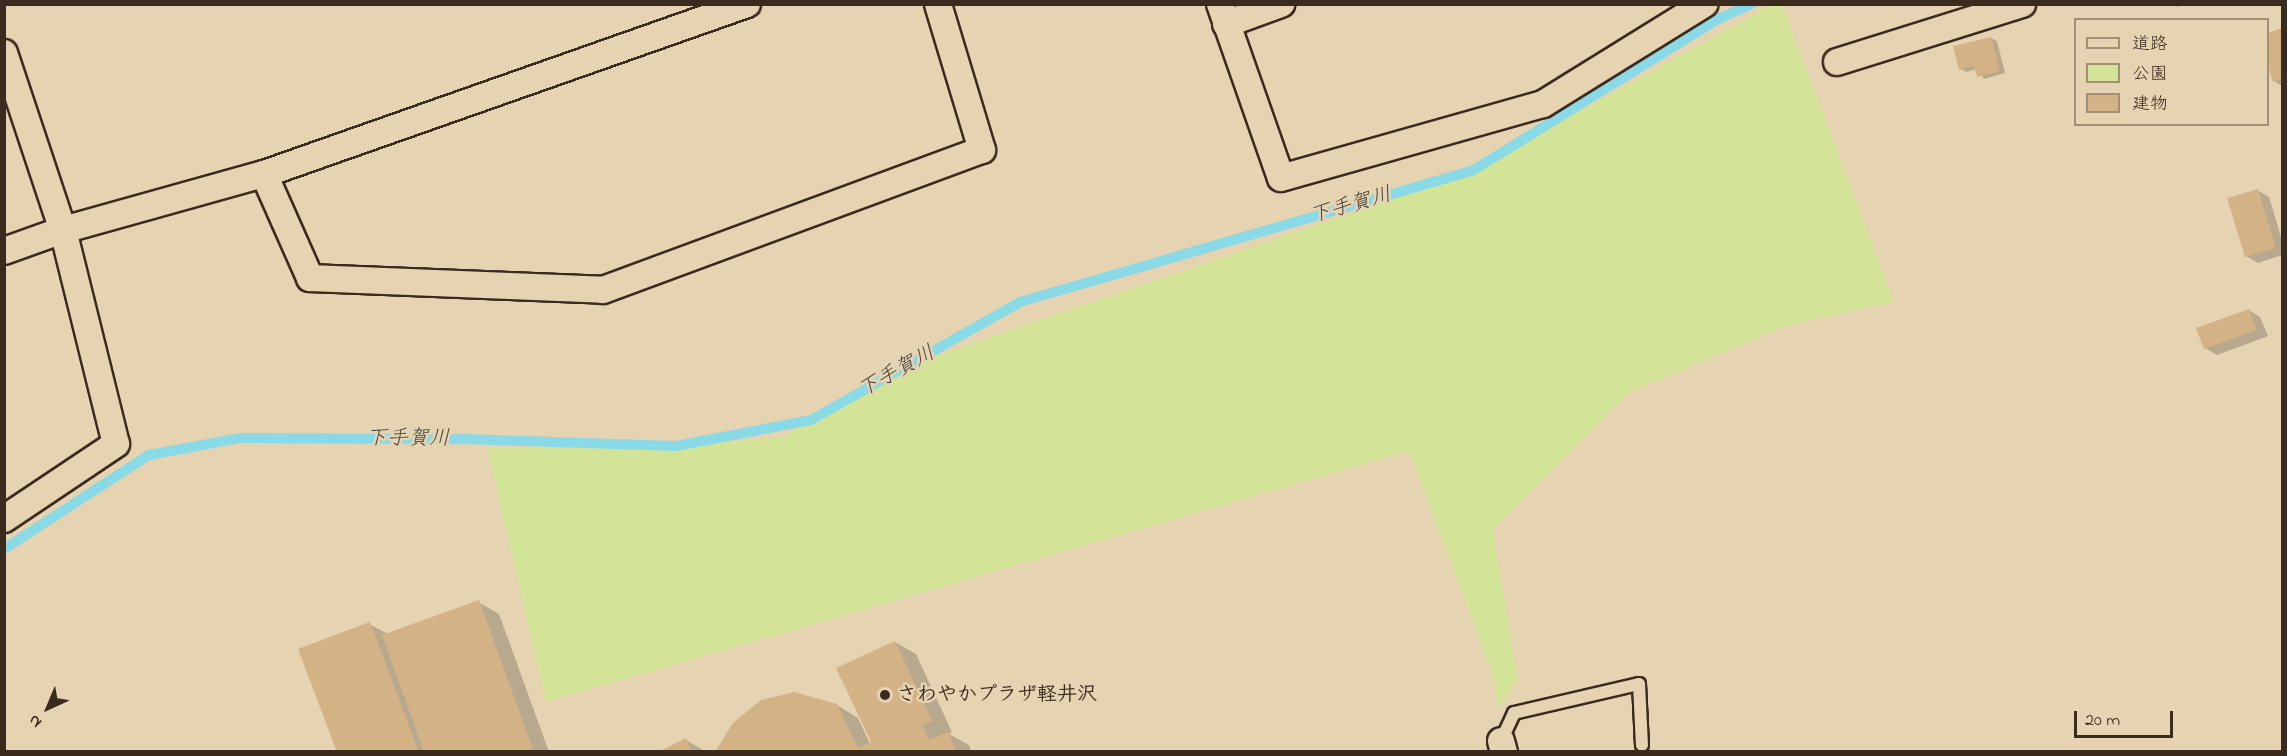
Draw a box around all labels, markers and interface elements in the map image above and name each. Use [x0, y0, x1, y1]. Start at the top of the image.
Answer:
legend [2074, 18, 2269, 126]
text: 道路 [2132, 32, 2168, 58]
text: 公園 [2132, 62, 2168, 88]
text: 建物 [2132, 92, 2168, 118]
water label: 下手賀川 [1307, 182, 1395, 230]
water label: 下手賀川 [854, 341, 940, 403]
water label: 下手賀川 [366, 426, 450, 452]
north arrow [18, 678, 78, 738]
place label: さわやかプラザ軽井沢 [897, 683, 1097, 707]
marker: さわやかプラザ軽井沢 [878, 688, 892, 702]
scale bar [2077, 699, 2176, 737]
text: 20 m [2085, 708, 2120, 734]
text: N [23, 709, 48, 733]

